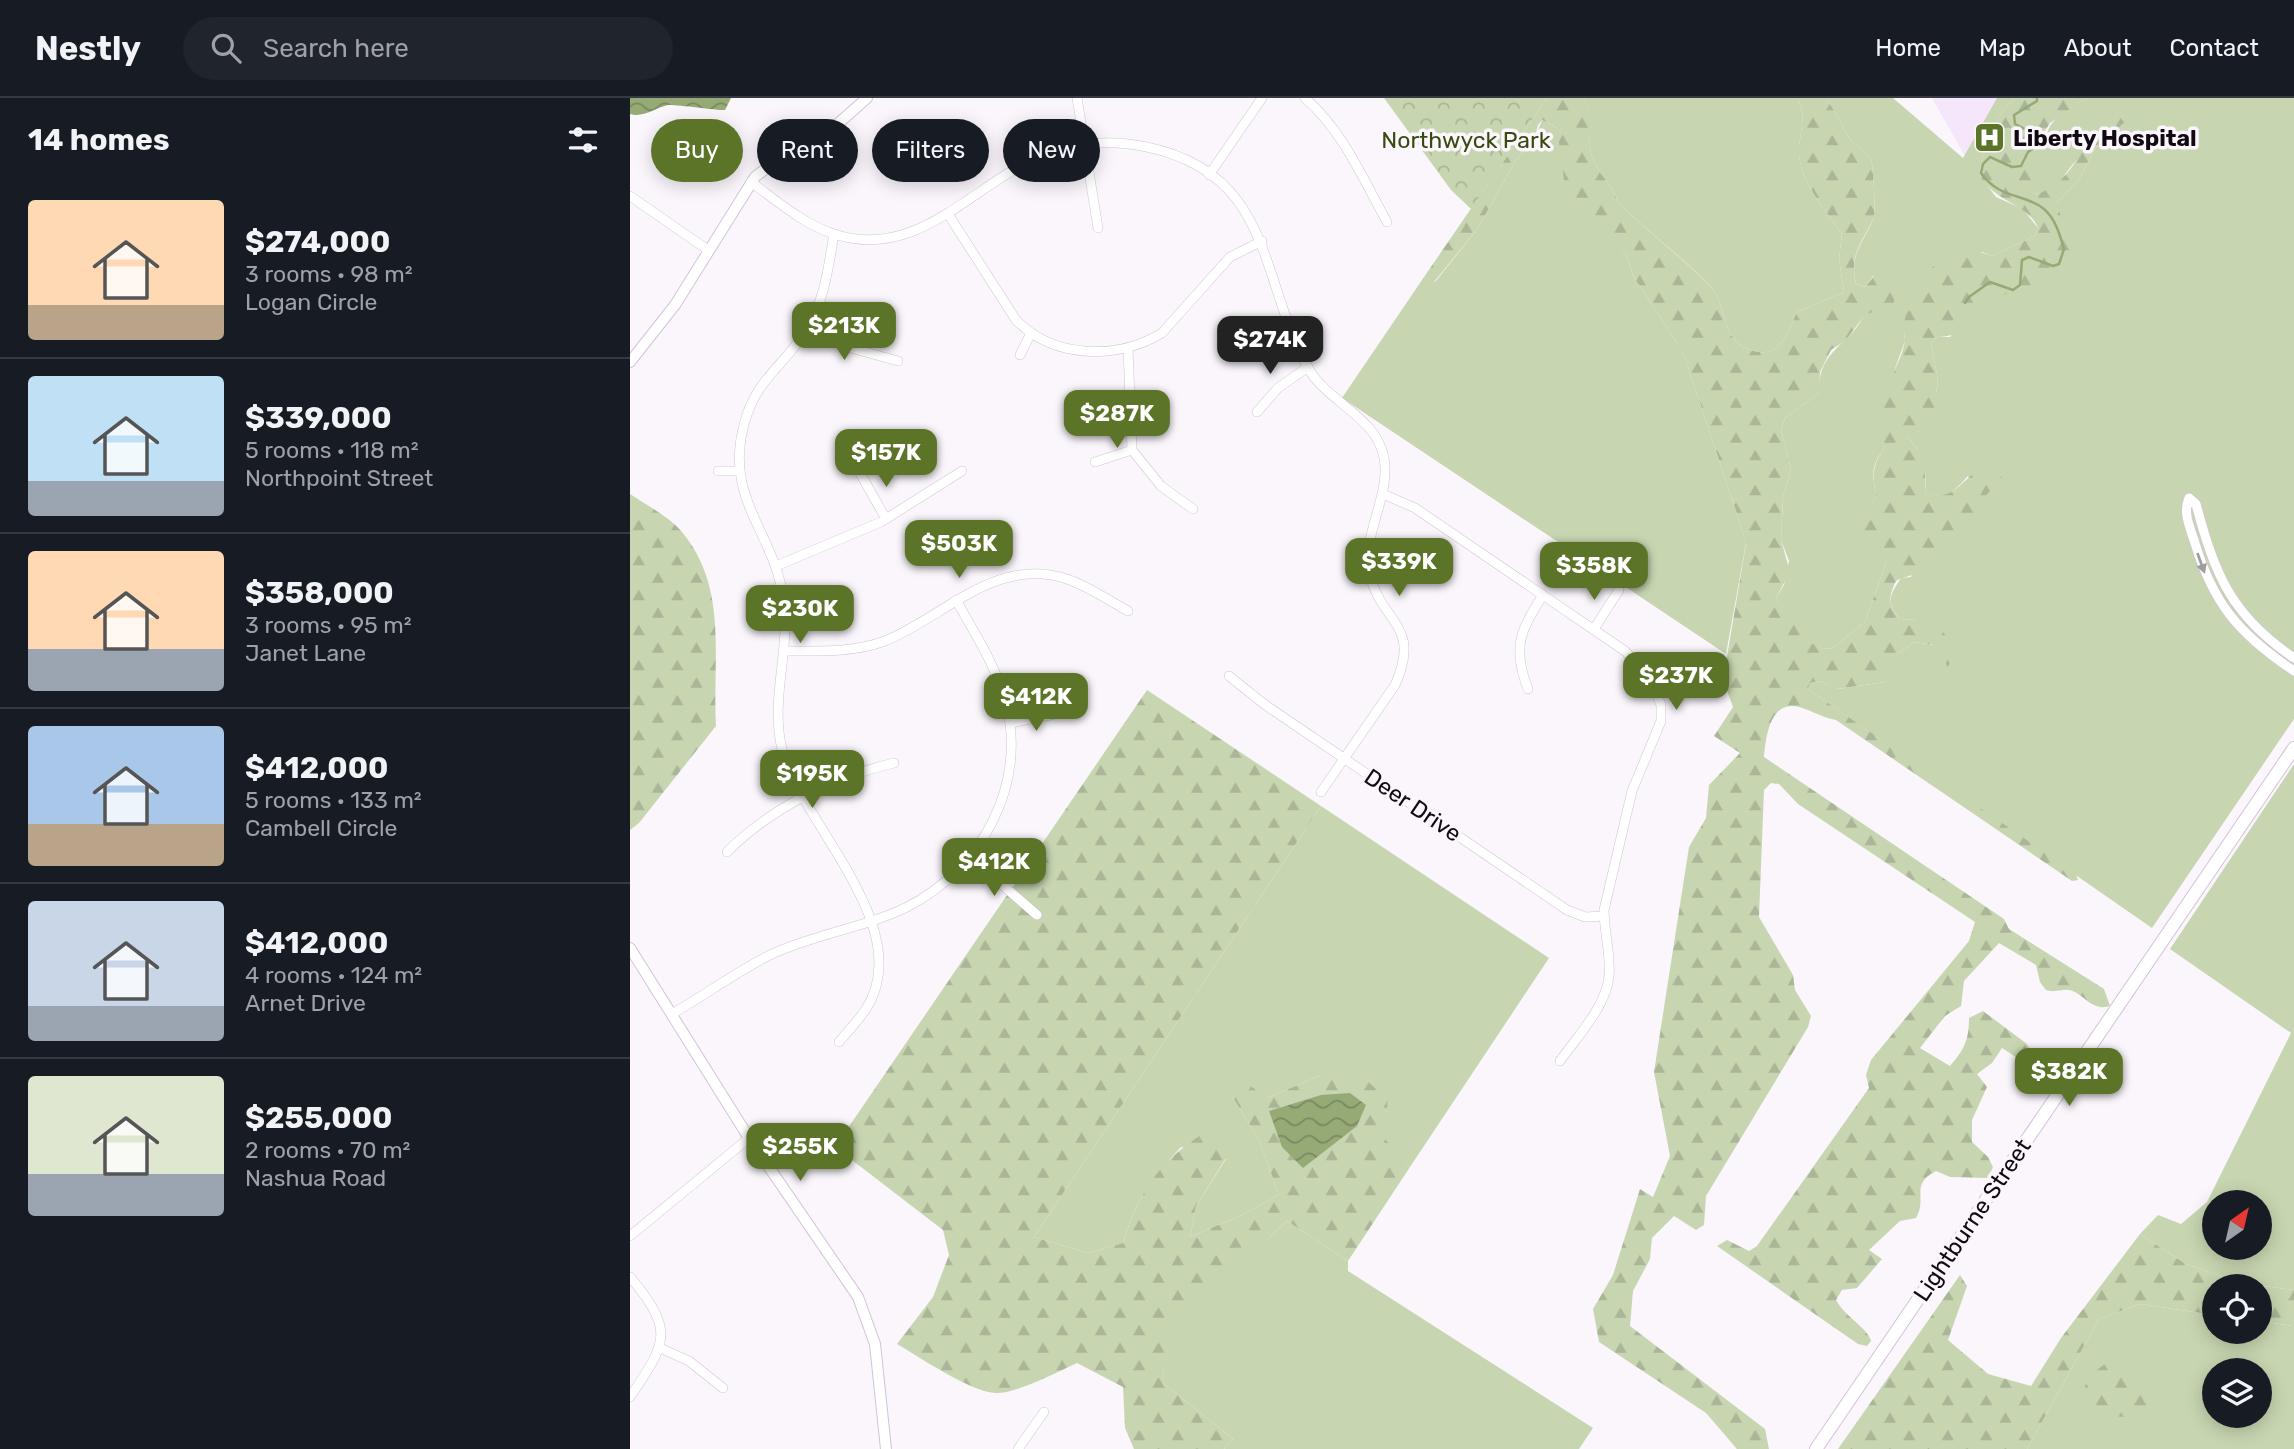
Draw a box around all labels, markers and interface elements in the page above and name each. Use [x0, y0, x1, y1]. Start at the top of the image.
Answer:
search box [183, 17, 673, 80]
text: Nestly [35, 29, 141, 68]
icon: search [207, 29, 245, 67]
text: Search here [263, 33, 409, 64]
text: Home [1875, 34, 1941, 62]
text: Map [1979, 34, 2026, 62]
text: About [2064, 34, 2132, 62]
text: Contact [2170, 34, 2259, 62]
chip: Buy [651, 119, 743, 182]
chip: Rent [757, 119, 858, 182]
chip: Filters [872, 119, 989, 182]
chip: New [1003, 119, 1100, 182]
icon: filters [564, 121, 602, 159]
hospital icon: Liberty Hospital [1973, 121, 2007, 155]
text: 14 homes [28, 122, 170, 158]
place label: Liberty Hospital [2013, 124, 2197, 152]
park label: Northwyck Park [1381, 126, 1551, 154]
text: $274,000 [245, 224, 390, 260]
icon: home [84, 228, 168, 312]
text: 3 rooms · 98 m² [245, 260, 413, 288]
text: Logan Circle [245, 288, 377, 316]
pin: $213K [795, 302, 893, 362]
text: $213K [808, 311, 880, 339]
pin: $274K [1221, 316, 1319, 376]
text: $274K [1233, 325, 1307, 353]
pin: $287K [1068, 390, 1166, 450]
text: $287K [1080, 399, 1154, 427]
text: $339,000 [245, 400, 392, 436]
icon: home [84, 404, 168, 488]
pin: $157K [837, 430, 935, 489]
text: 5 rooms · 118 m² [245, 436, 419, 464]
text: $157K [851, 438, 921, 466]
text: Northpoint Street [245, 464, 433, 492]
pin: $503K [910, 520, 1008, 580]
text: $503K [921, 529, 997, 557]
pin: $339K [1350, 538, 1448, 598]
pin: $358K [1545, 542, 1643, 602]
text: $339K [1361, 547, 1437, 575]
text: $358K [1556, 551, 1632, 579]
one-way arrow [2196, 552, 2207, 573]
text: $358,000 [245, 575, 394, 611]
icon: home [84, 579, 168, 663]
pin: $230K [751, 586, 849, 645]
text: $230K [762, 594, 838, 622]
text: 3 rooms · 95 m² [245, 611, 412, 639]
text: Janet Lane [245, 639, 366, 667]
pin: $237K [1627, 652, 1725, 712]
text: $237K [1639, 661, 1713, 689]
pin: $412K [987, 674, 1085, 733]
text: $412K [1000, 682, 1072, 710]
text: $412,000 [245, 750, 389, 786]
pin: $195K [763, 750, 861, 810]
icon: home [84, 754, 168, 838]
text: $195K [776, 759, 848, 787]
street label: Deer Drive [1359, 762, 1467, 848]
text: 5 rooms · 133 m² [245, 786, 422, 814]
text: Cambell Circle [245, 814, 397, 842]
pin: $412K [945, 838, 1043, 898]
text: $412K [958, 847, 1030, 875]
text: $412,000 [245, 925, 389, 961]
icon: home [84, 929, 168, 1013]
text: 4 rooms · 124 m² [245, 961, 422, 989]
text: Arnet Drive [245, 989, 366, 1017]
pin: $382K [2020, 1048, 2118, 1108]
text: $382K [2031, 1057, 2107, 1085]
text: $255,000 [245, 1100, 393, 1136]
icon: home [84, 1104, 168, 1188]
pin: $255K [751, 1124, 849, 1183]
text: $255K [762, 1132, 838, 1160]
street label: Lightburne Street [1907, 1133, 2037, 1307]
text: 2 rooms · 70 m² [245, 1136, 410, 1164]
text: Nashua Road [245, 1164, 386, 1192]
north arrow [2202, 1190, 2272, 1260]
map controls [2202, 1190, 2272, 1428]
button: locate [2202, 1274, 2272, 1344]
button: layers [2202, 1358, 2272, 1428]

